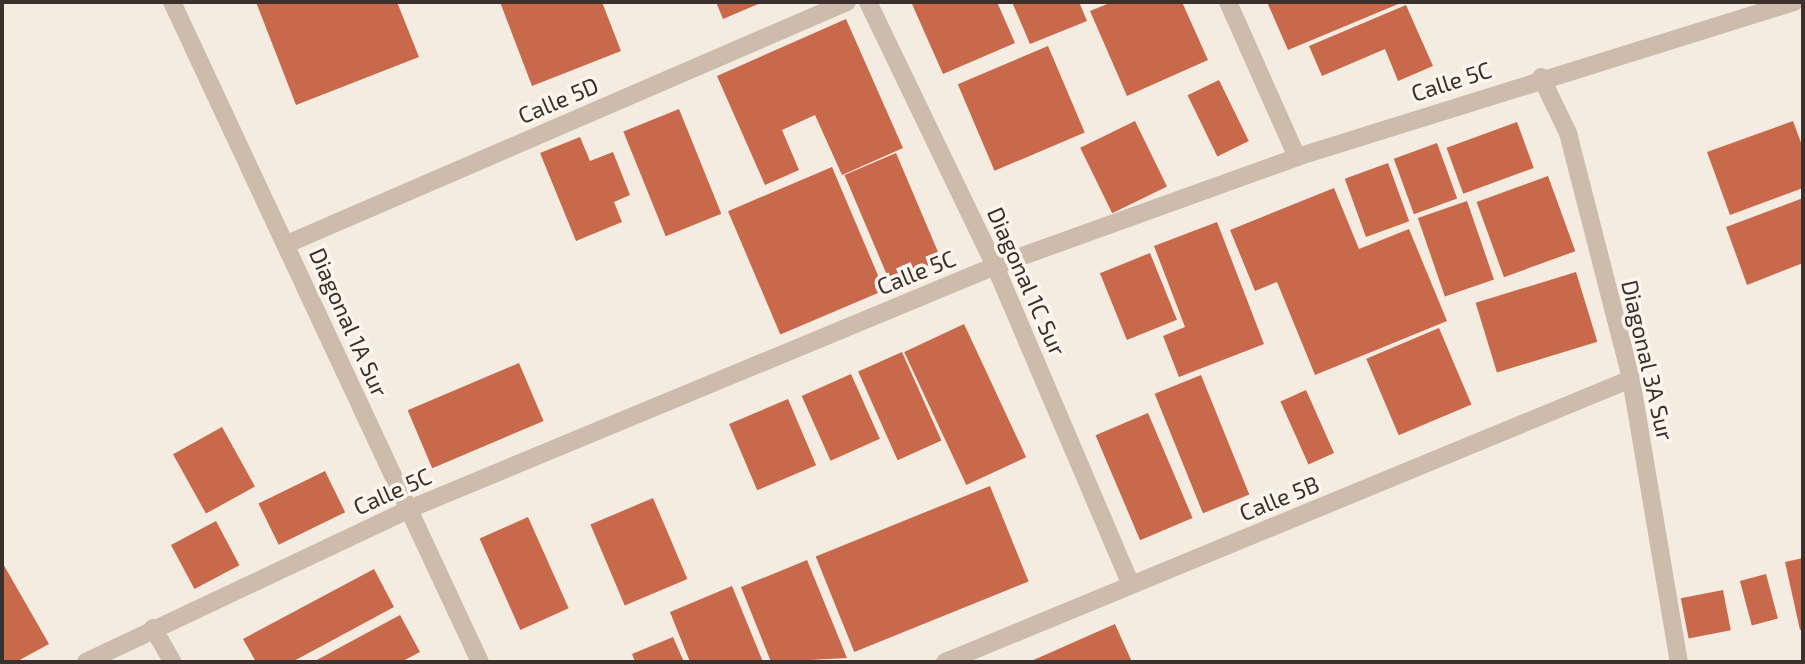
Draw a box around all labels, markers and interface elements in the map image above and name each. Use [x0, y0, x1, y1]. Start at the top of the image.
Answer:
street label: Calle 5C [1408, 55, 1494, 107]
street label: Calle 5D [514, 71, 602, 129]
street label: Diagonal 1C Sur [982, 202, 1072, 360]
street label: Diagonal 1A Sur [304, 243, 394, 401]
street label: Calle 5C [873, 244, 959, 300]
street label: Diagonal 3A Sur [1616, 277, 1680, 443]
street label: Calle 5C [349, 462, 435, 520]
street label: Calle 5B [1235, 470, 1323, 526]

